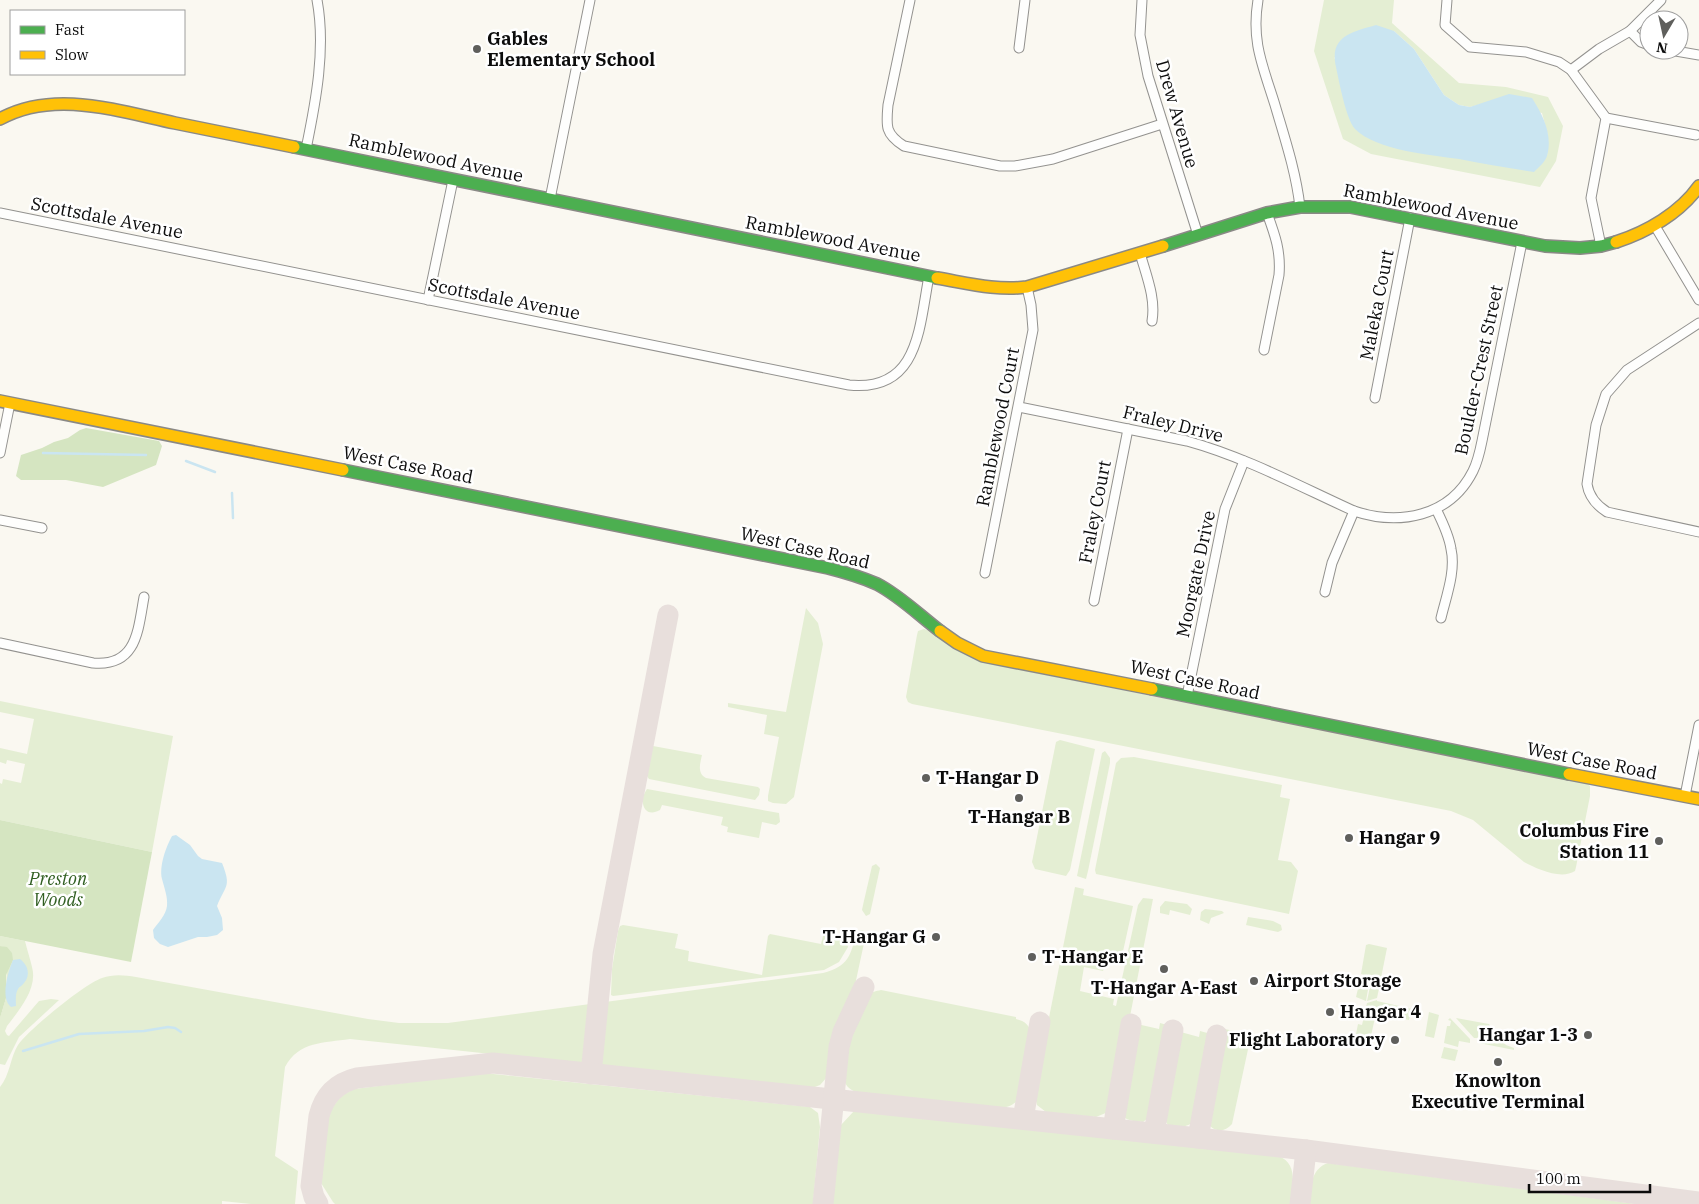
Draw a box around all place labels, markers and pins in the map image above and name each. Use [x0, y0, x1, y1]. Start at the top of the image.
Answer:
place label: Gables Elementary School [487, 27, 655, 71]
marker: Gables Elementary School [471, 43, 483, 55]
place label: T-Hangar D [936, 766, 1039, 789]
marker: T-Hangar D [920, 772, 932, 784]
marker: T-Hangar B [1013, 792, 1025, 804]
place label: T-Hangar B [968, 805, 1070, 828]
place label: Columbus Fire Station 11 [1519, 819, 1649, 863]
place label: Hangar 9 [1359, 826, 1440, 849]
marker: Hangar 9 [1343, 832, 1355, 844]
marker: Columbus Fire Station 11 [1653, 835, 1665, 847]
place label: T-Hangar G [823, 925, 926, 948]
marker: T-Hangar G [930, 931, 942, 943]
place label: T-Hangar E [1042, 945, 1143, 968]
marker: T-Hangar E [1026, 951, 1038, 963]
marker: T-Hangar A-East [1158, 963, 1170, 975]
place label: Airport Storage [1264, 969, 1401, 992]
marker: Airport Storage [1248, 975, 1260, 987]
place label: T-Hangar A-East [1091, 976, 1238, 999]
place label: Hangar 4 [1340, 1000, 1421, 1023]
marker: Hangar 4 [1324, 1006, 1336, 1018]
place label: Hangar 1-3 [1479, 1023, 1578, 1046]
place label: Flight Laboratory [1229, 1028, 1386, 1051]
marker: Hangar 1-3 [1582, 1029, 1594, 1041]
marker: Flight Laboratory [1389, 1034, 1401, 1046]
marker: Knowlton Executive Terminal [1492, 1056, 1504, 1068]
place label: Knowlton Executive Terminal [1411, 1069, 1585, 1113]

